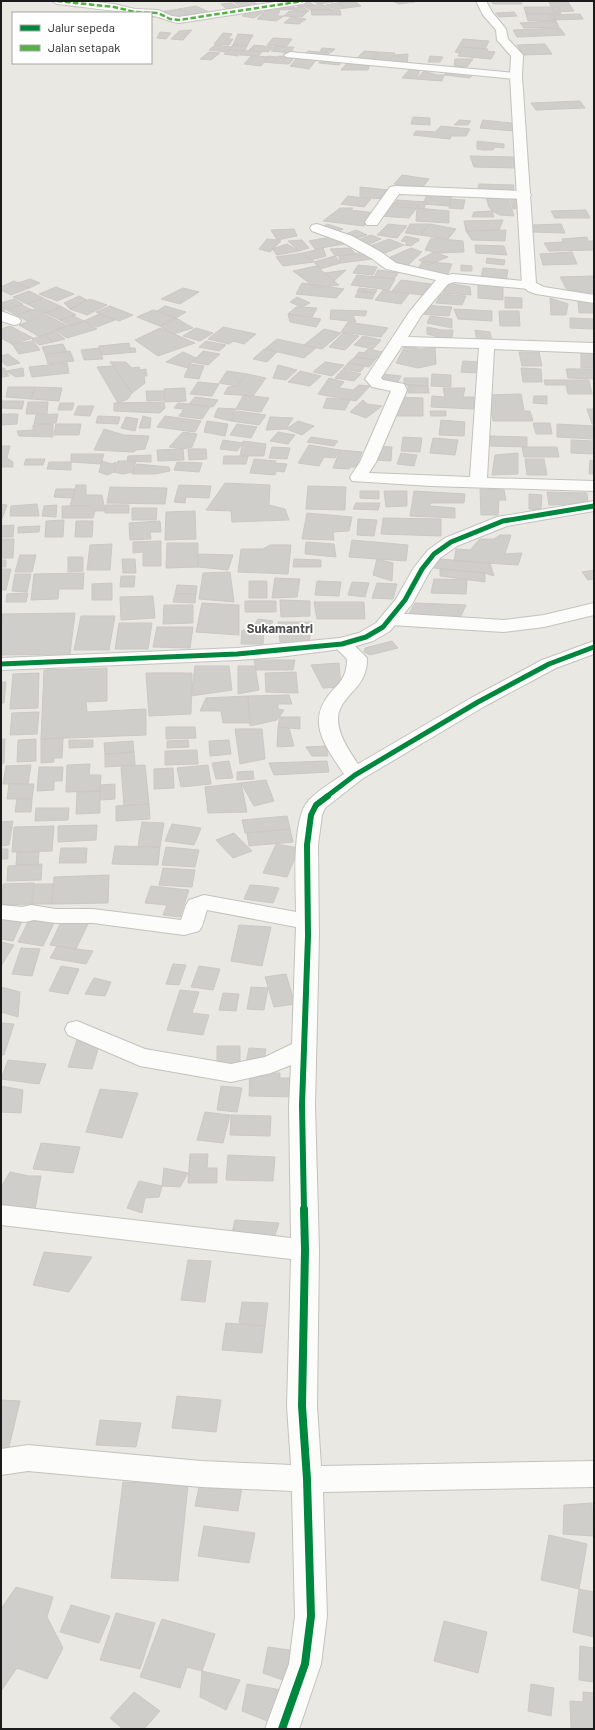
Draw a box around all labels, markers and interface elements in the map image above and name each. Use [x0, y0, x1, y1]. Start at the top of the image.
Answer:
legend [12, 12, 152, 64]
text: Jalur sepeda [48, 20, 115, 34]
text: Jalan setapak [48, 40, 120, 54]
district label: Sukamantri [247, 620, 313, 636]

